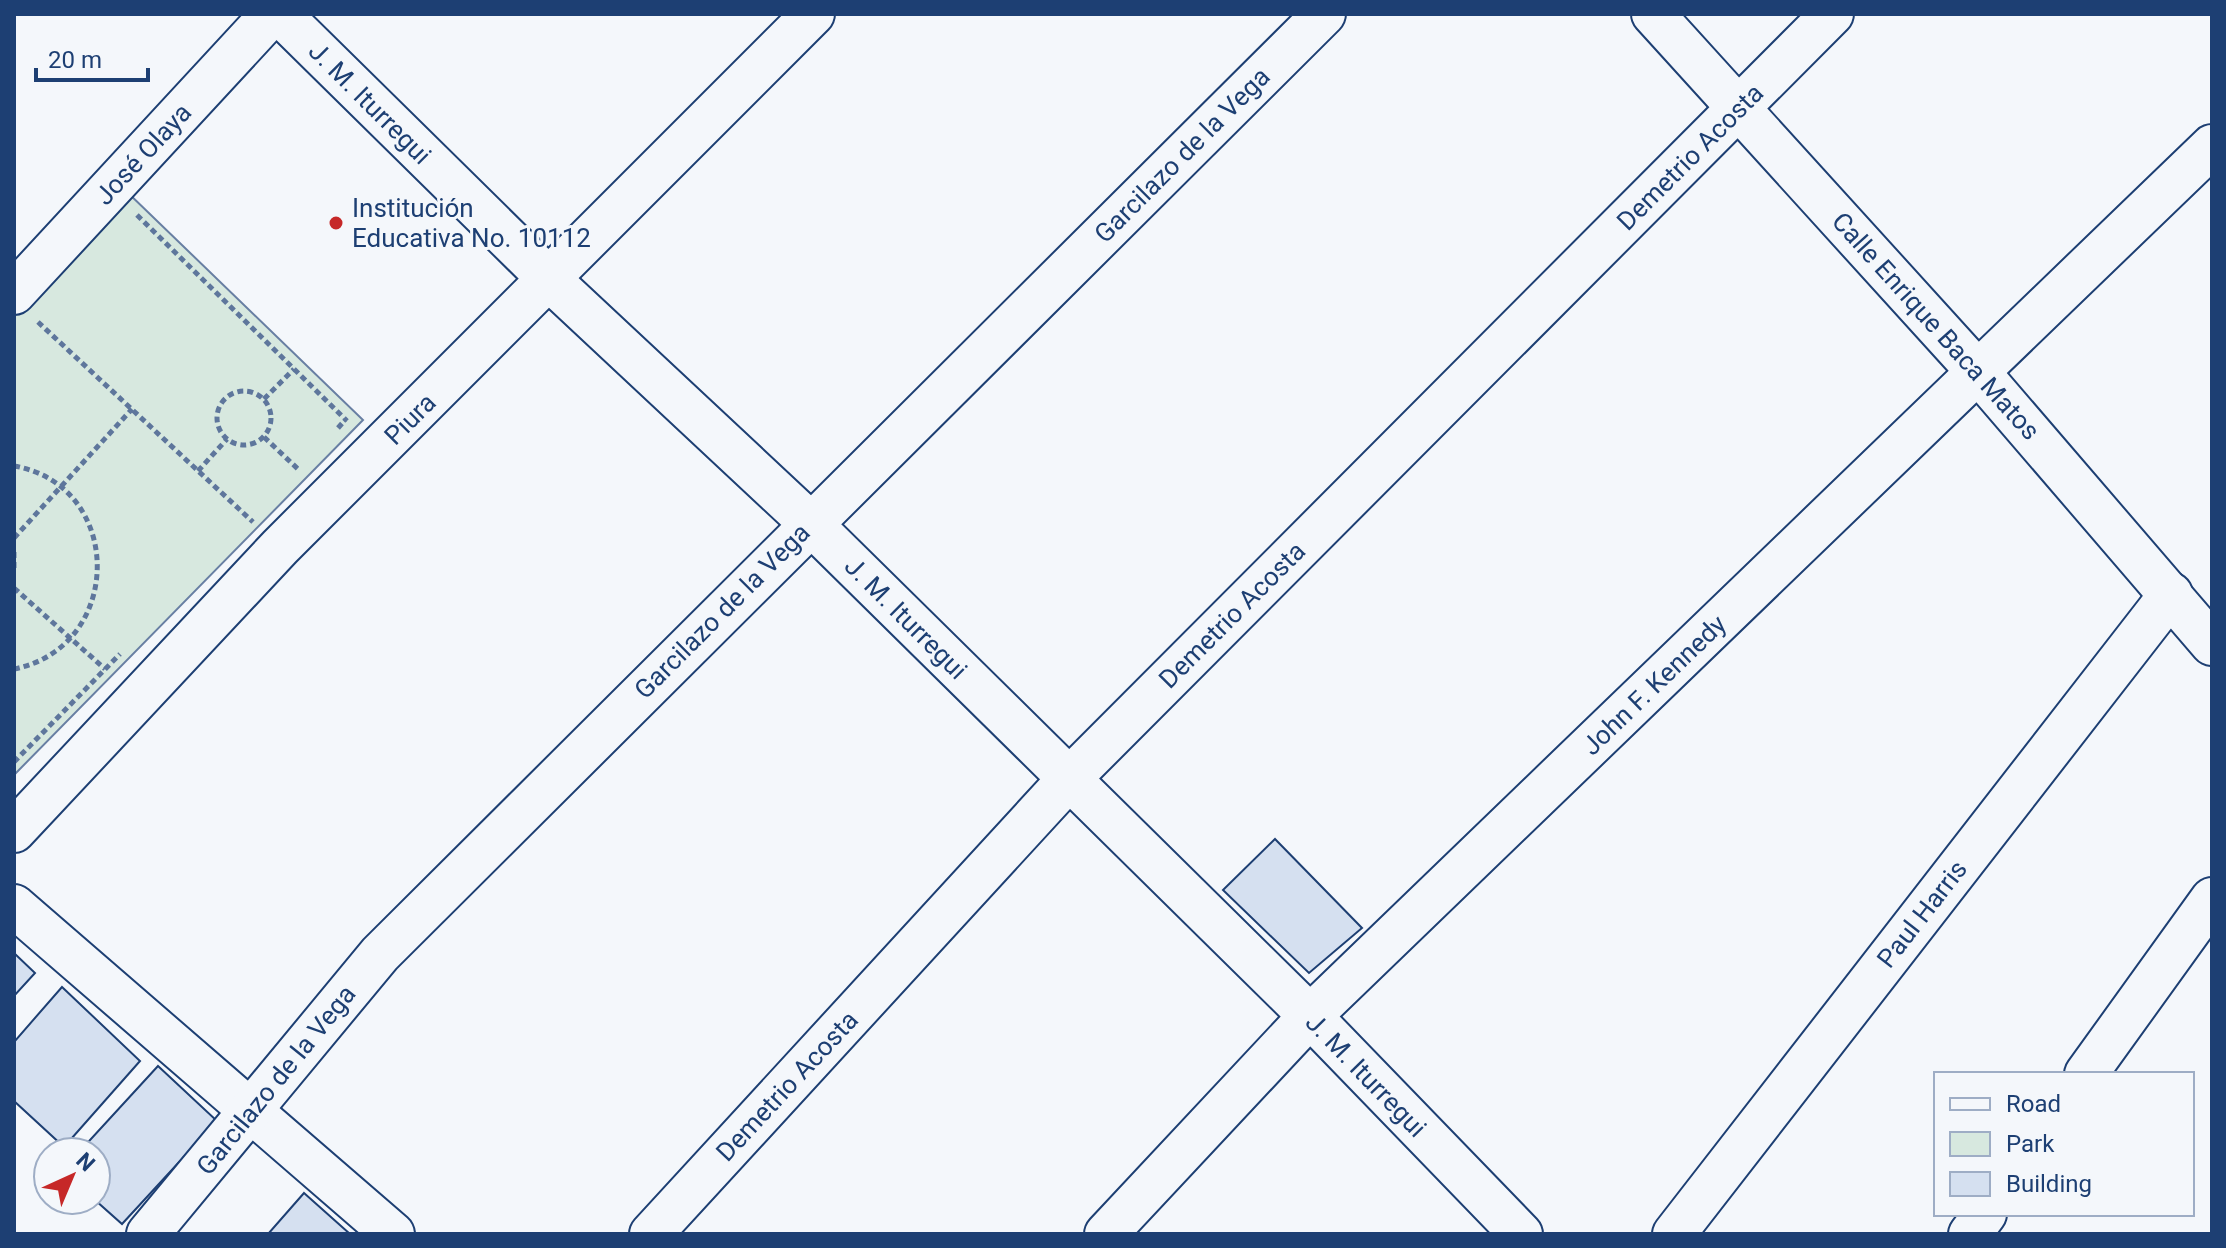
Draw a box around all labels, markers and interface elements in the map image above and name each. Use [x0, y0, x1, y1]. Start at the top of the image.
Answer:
scale bar [36, 32, 148, 82]
street label: J. M. Iturregui [303, 36, 437, 170]
text: 20 m [48, 46, 102, 74]
street label: Garcilazo de la Vega [1088, 61, 1276, 249]
street label: Demetrio Acosta [1611, 78, 1769, 236]
street label: José Olaya [89, 97, 197, 211]
place label: Institución Educativa No. 10112 [352, 193, 591, 253]
street label: Calle Enrique Baca Matos [1826, 206, 2046, 446]
marker: Institución Educativa No. 10112 [327, 214, 345, 232]
street label: Piura [378, 387, 442, 451]
street label: Garcilazo de la Vega [628, 517, 816, 705]
street label: Demetrio Acosta [1153, 536, 1311, 694]
street label: J. M. Iturregui [839, 551, 973, 685]
street label: John F. Kennedy [1576, 609, 1732, 761]
street label: Paul Harris [1871, 855, 1973, 973]
street label: Garcilazo de la Vega [190, 979, 362, 1181]
street label: Demetrio Acosta [710, 1005, 864, 1167]
street label: J. M. Iturregui [1300, 1007, 1432, 1143]
legend [1934, 1072, 2194, 1216]
text: Road [2006, 1090, 2061, 1118]
text: Park [2006, 1130, 2055, 1158]
north arrow [32, 1136, 112, 1216]
text: N [71, 1148, 100, 1176]
text: Building [2006, 1170, 2092, 1198]

